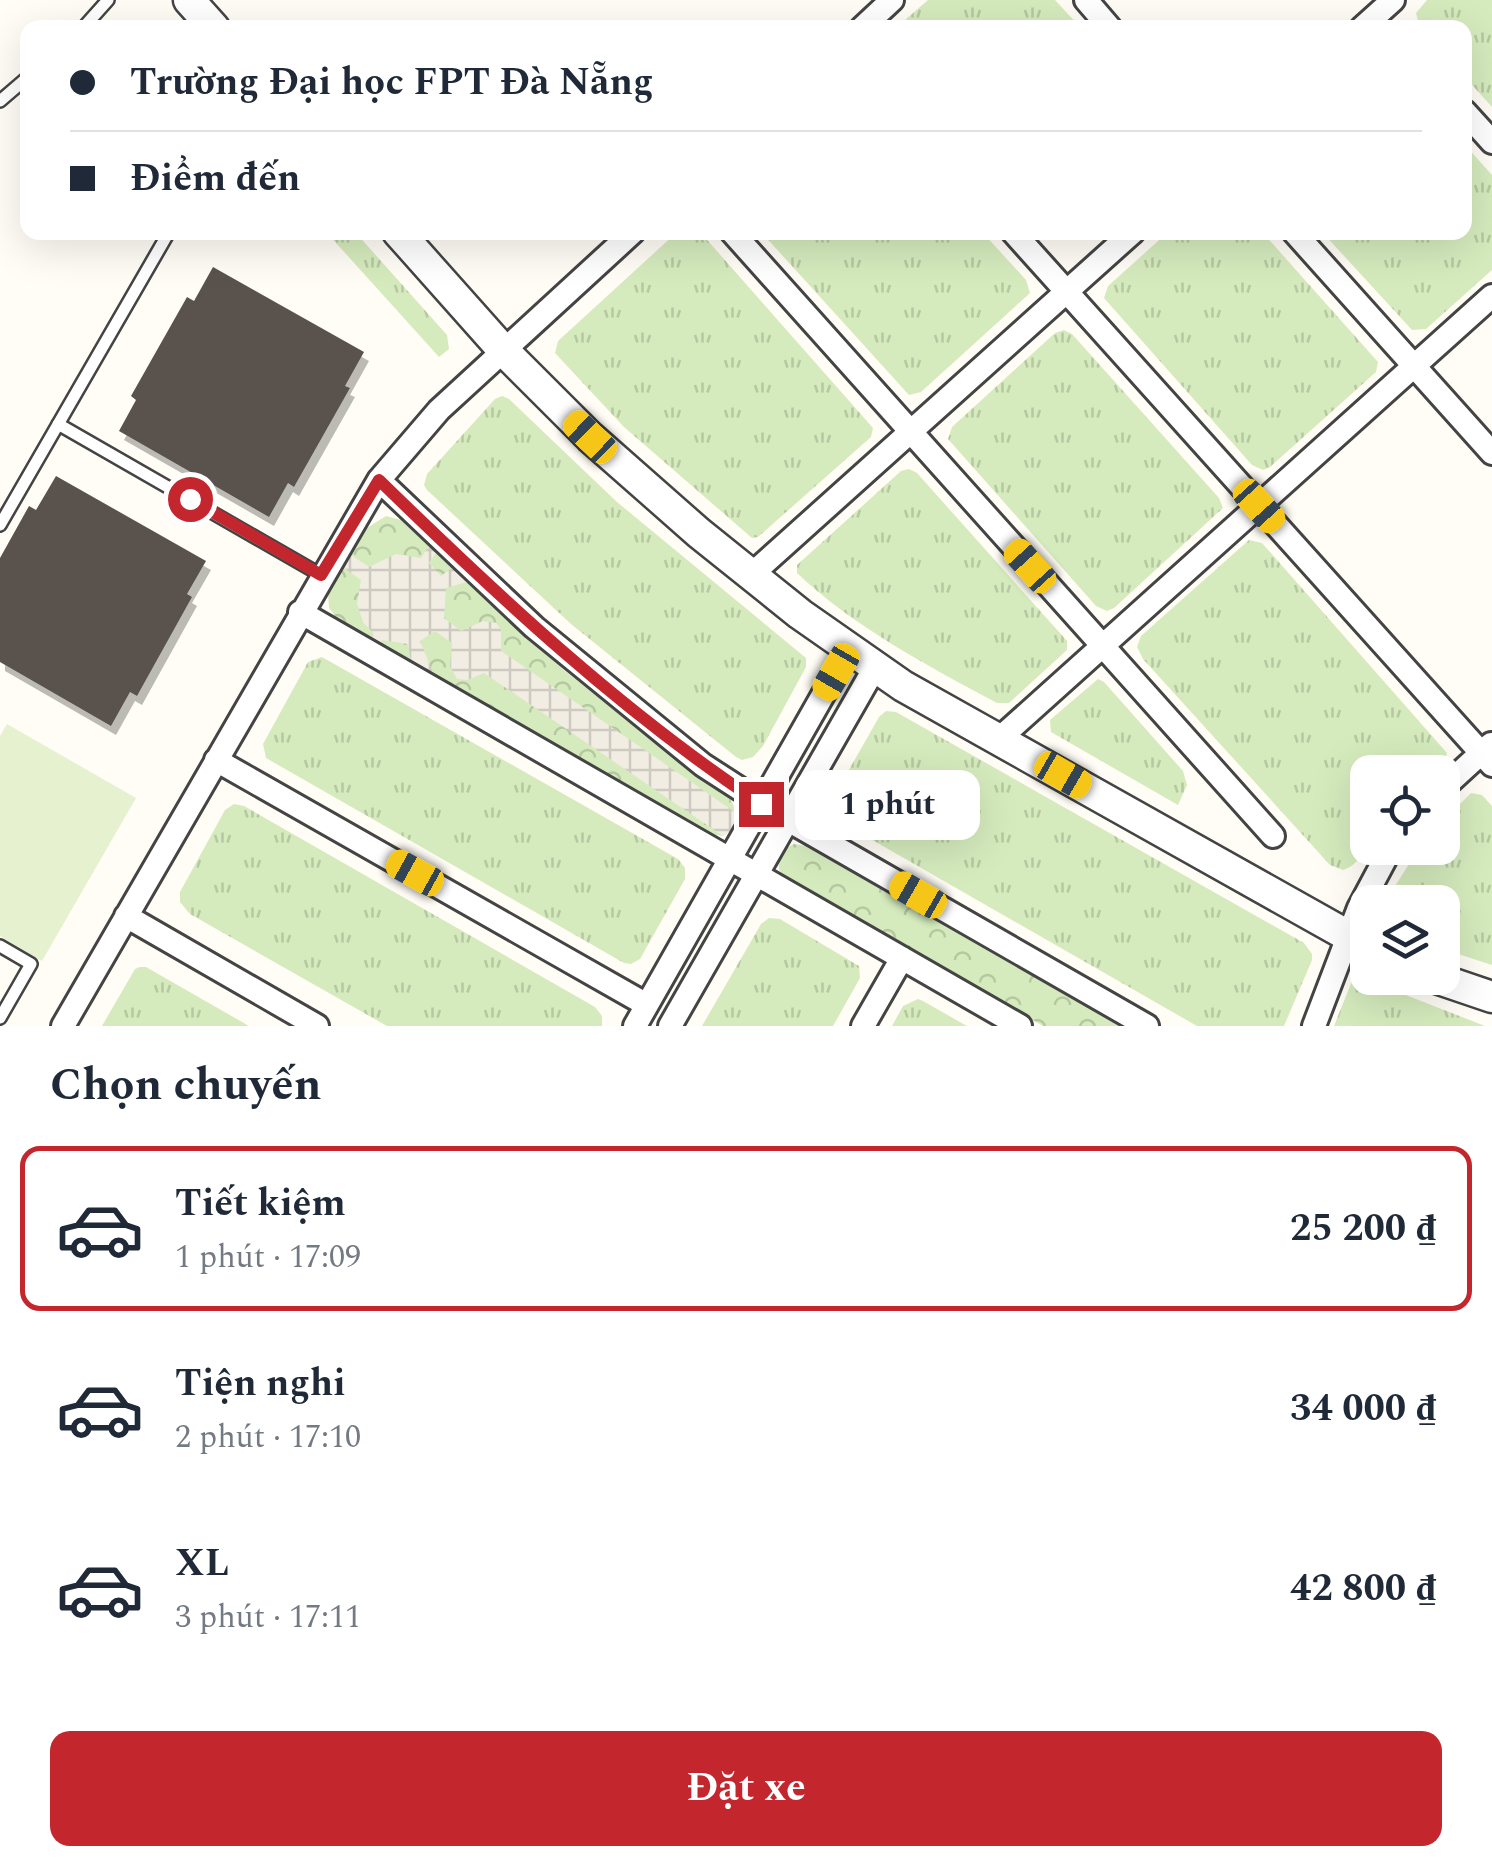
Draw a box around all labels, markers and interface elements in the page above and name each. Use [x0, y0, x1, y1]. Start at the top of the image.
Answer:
text: Trường Đại học FPT Đà Nẵng [130, 54, 654, 112]
text: Điểm đến [130, 150, 300, 208]
car [558, 405, 622, 469]
car [1228, 474, 1290, 538]
route start [168, 477, 213, 522]
car [999, 534, 1061, 598]
car [808, 639, 864, 705]
car [1030, 747, 1096, 803]
map controls [1350, 755, 1460, 995]
button: locate [1350, 755, 1460, 865]
callout: 1 phút [796, 769, 981, 839]
text: 1 phút [840, 780, 935, 829]
route end [739, 782, 784, 827]
car [381, 845, 449, 901]
car [885, 867, 951, 923]
button: layers [1350, 885, 1460, 995]
text: Chọn chuyến [50, 1051, 321, 1120]
text: Tiết kiệm [175, 1175, 346, 1233]
icon: car [55, 1184, 145, 1274]
text: 25 200 ₫ [1290, 1200, 1437, 1258]
text: 1 phút · 17:09 [175, 1233, 361, 1282]
text: Tiện nghi [175, 1355, 346, 1413]
icon: car [55, 1364, 145, 1454]
text: 34 000 ₫ [1290, 1380, 1437, 1438]
text: 2 phút · 17:10 [175, 1413, 361, 1462]
text: XL [175, 1535, 229, 1593]
icon: car [55, 1544, 145, 1634]
text: 42 800 ₫ [1290, 1560, 1437, 1618]
text: 3 phút · 17:11 [175, 1593, 361, 1642]
button: Đặt xe [50, 1731, 1442, 1846]

